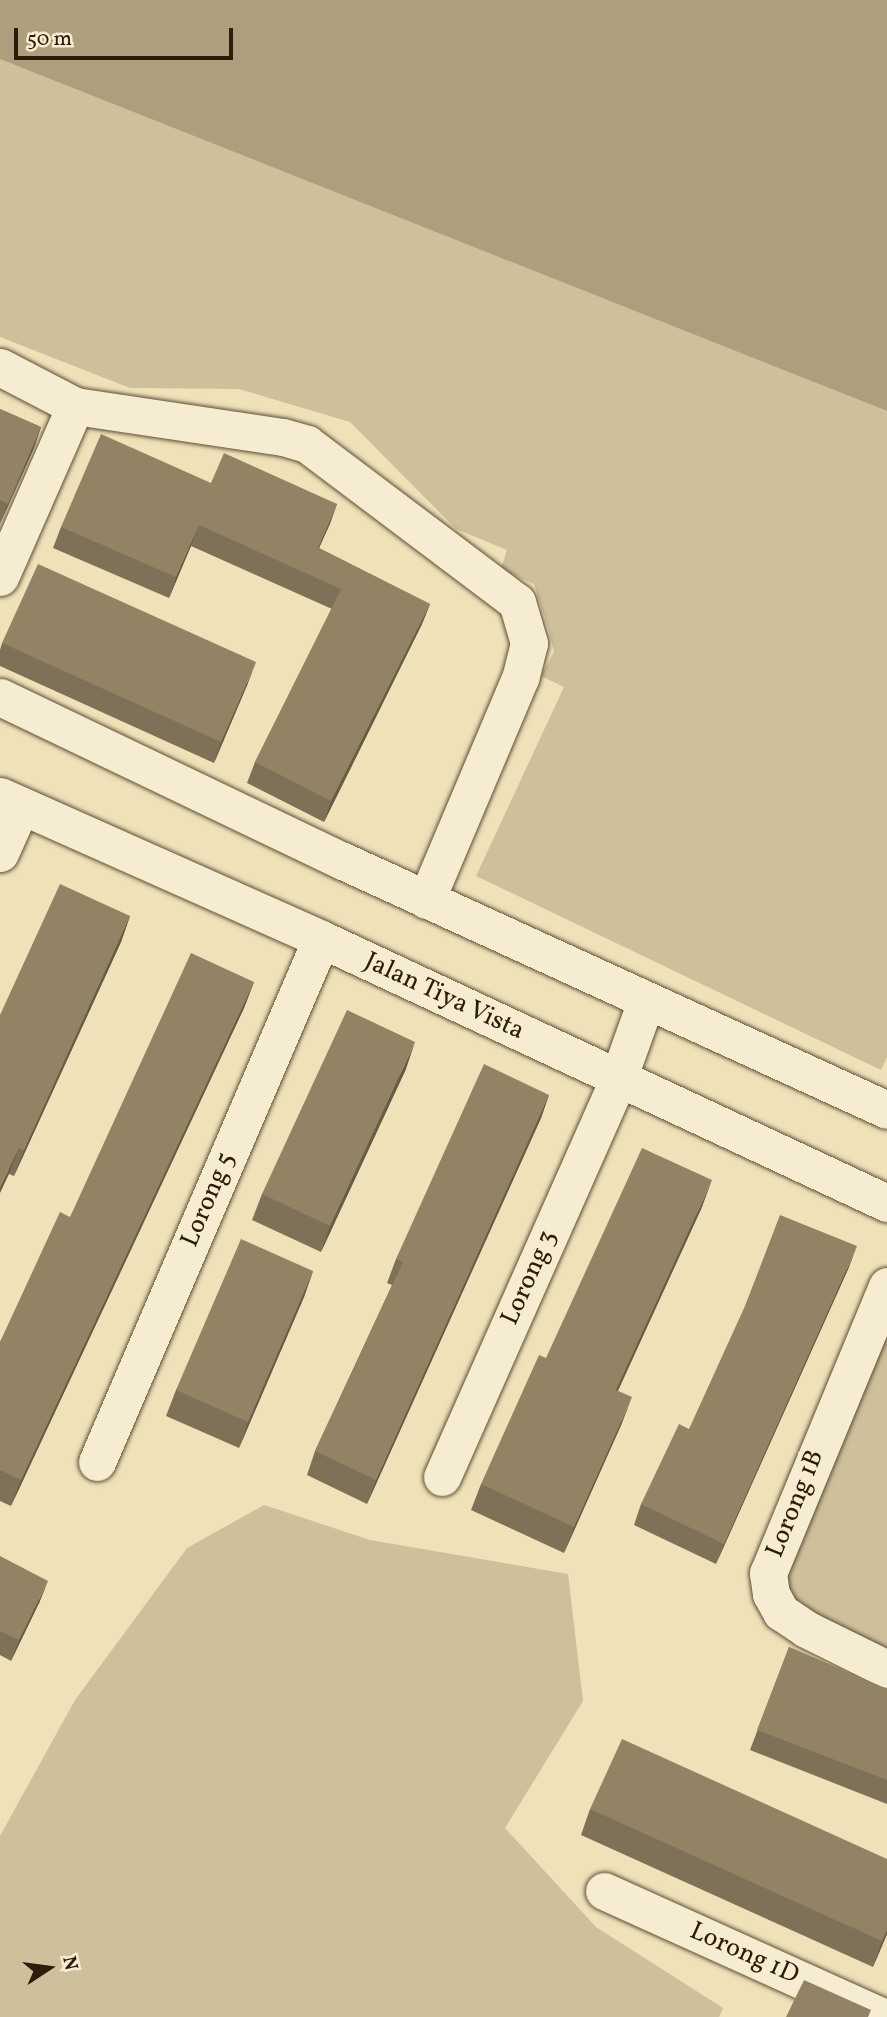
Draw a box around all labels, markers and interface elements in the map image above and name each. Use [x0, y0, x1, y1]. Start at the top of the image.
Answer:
scale bar [18, 14, 236, 58]
text: 50 m [27, 25, 72, 54]
street label: Jalan Tiya Vista [358, 946, 530, 1048]
street label: Lorong 5 [175, 1148, 243, 1252]
street label: Lorong 3 [495, 1226, 565, 1330]
street label: Lorong 1B [760, 1446, 832, 1562]
street label: Lorong 1D [685, 1916, 803, 1992]
north arrow [14, 1933, 84, 2003]
text: N [55, 1954, 84, 1973]

